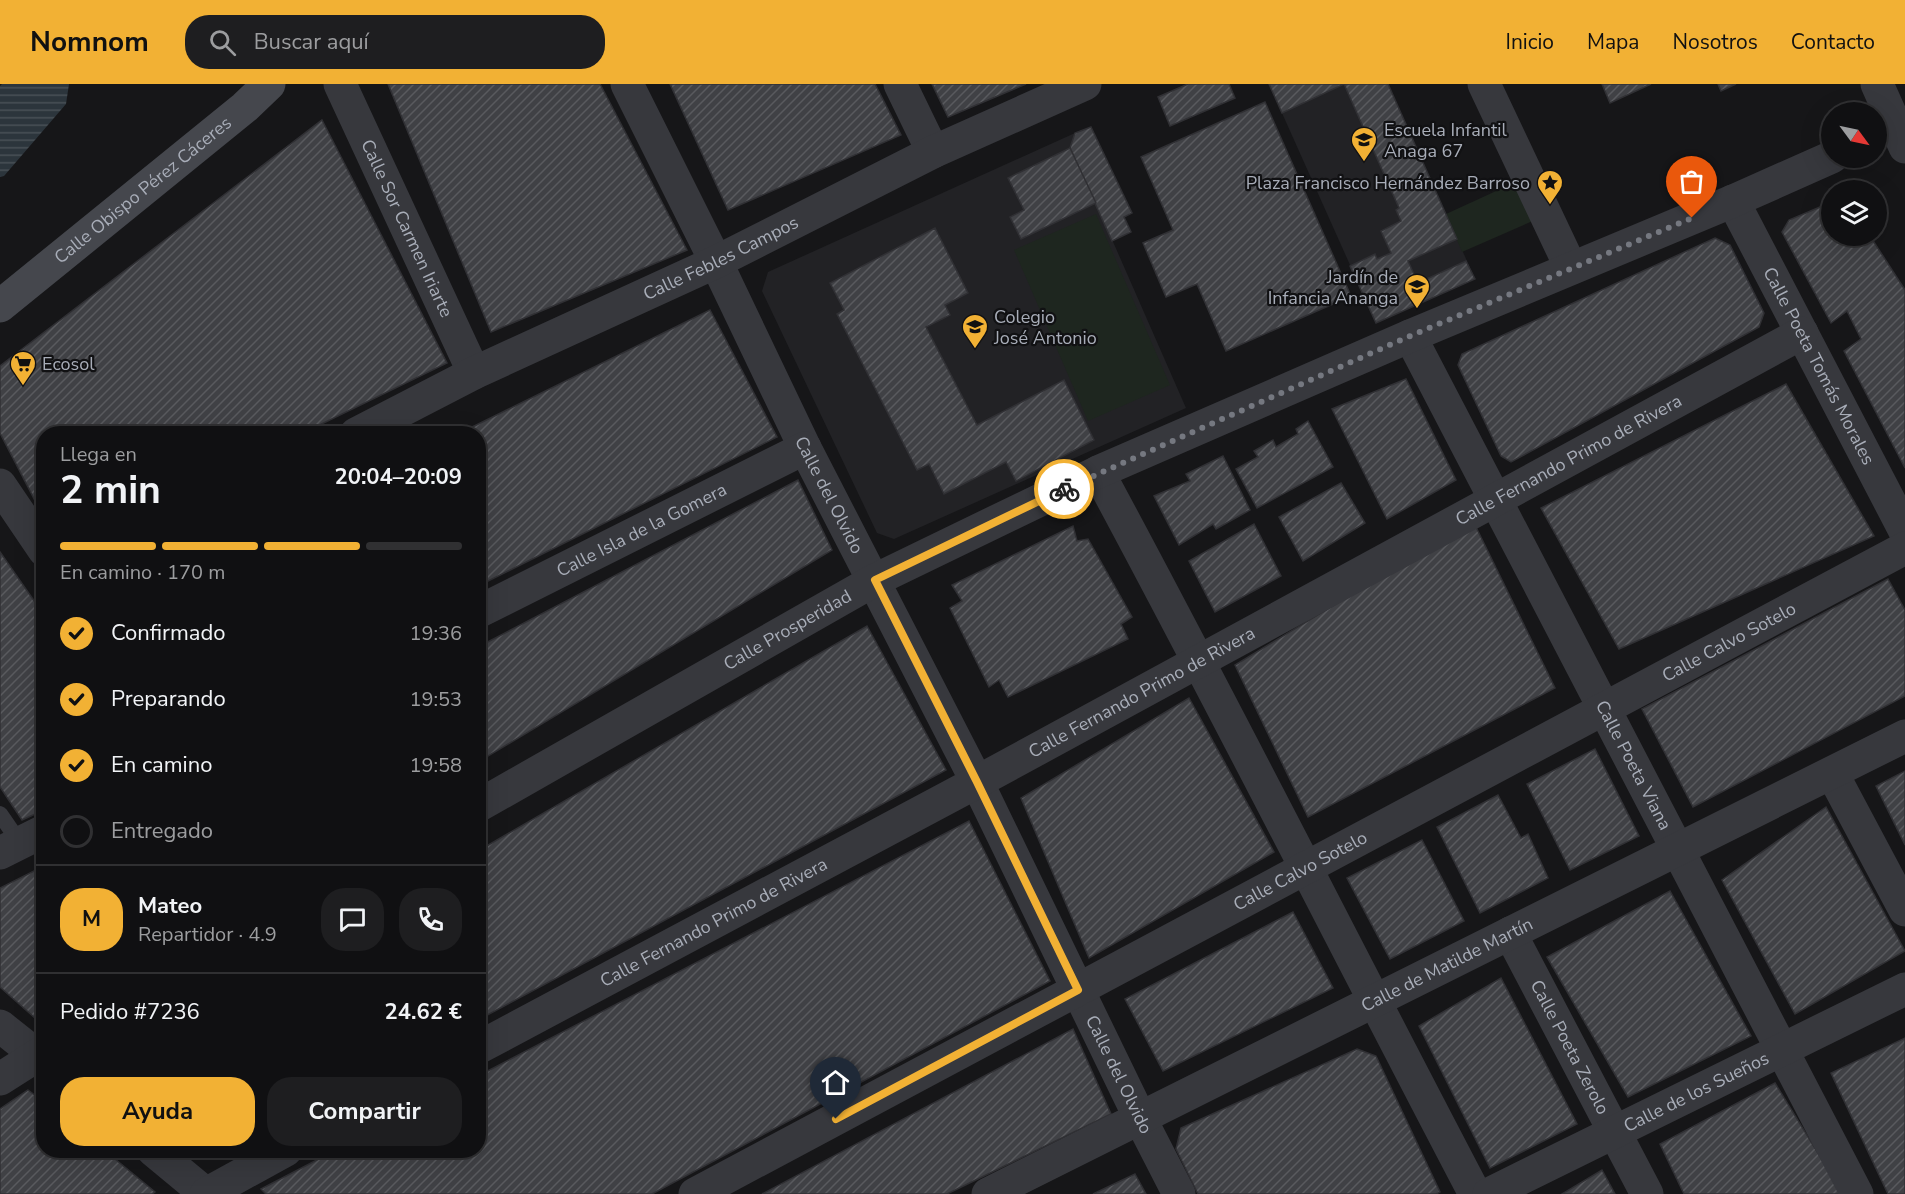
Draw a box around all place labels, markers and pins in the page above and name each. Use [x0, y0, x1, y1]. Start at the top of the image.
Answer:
place label: Escuela Infantil Anaga 67 [1384, 118, 1507, 163]
school or university icon: Escuela Infantil Anaga 67 [1349, 125, 1379, 163]
pin [1666, 156, 1717, 218]
place icon: Plaza Francisco Hernández Barroso [1535, 168, 1565, 206]
place label: Plaza Francisco Hernández Barroso [1246, 171, 1530, 195]
place label: Jardín de Infancia Ananga [1268, 265, 1398, 310]
school or university icon: Jardín de Infancia Ananga [1402, 272, 1432, 310]
place label: Colegio José Antonio [993, 305, 1097, 350]
school or university icon: Colegio José Antonio [960, 312, 990, 350]
supermarket icon: Ecosol [8, 349, 38, 387]
place label: Ecosol [42, 352, 95, 376]
pin [810, 1057, 861, 1119]

